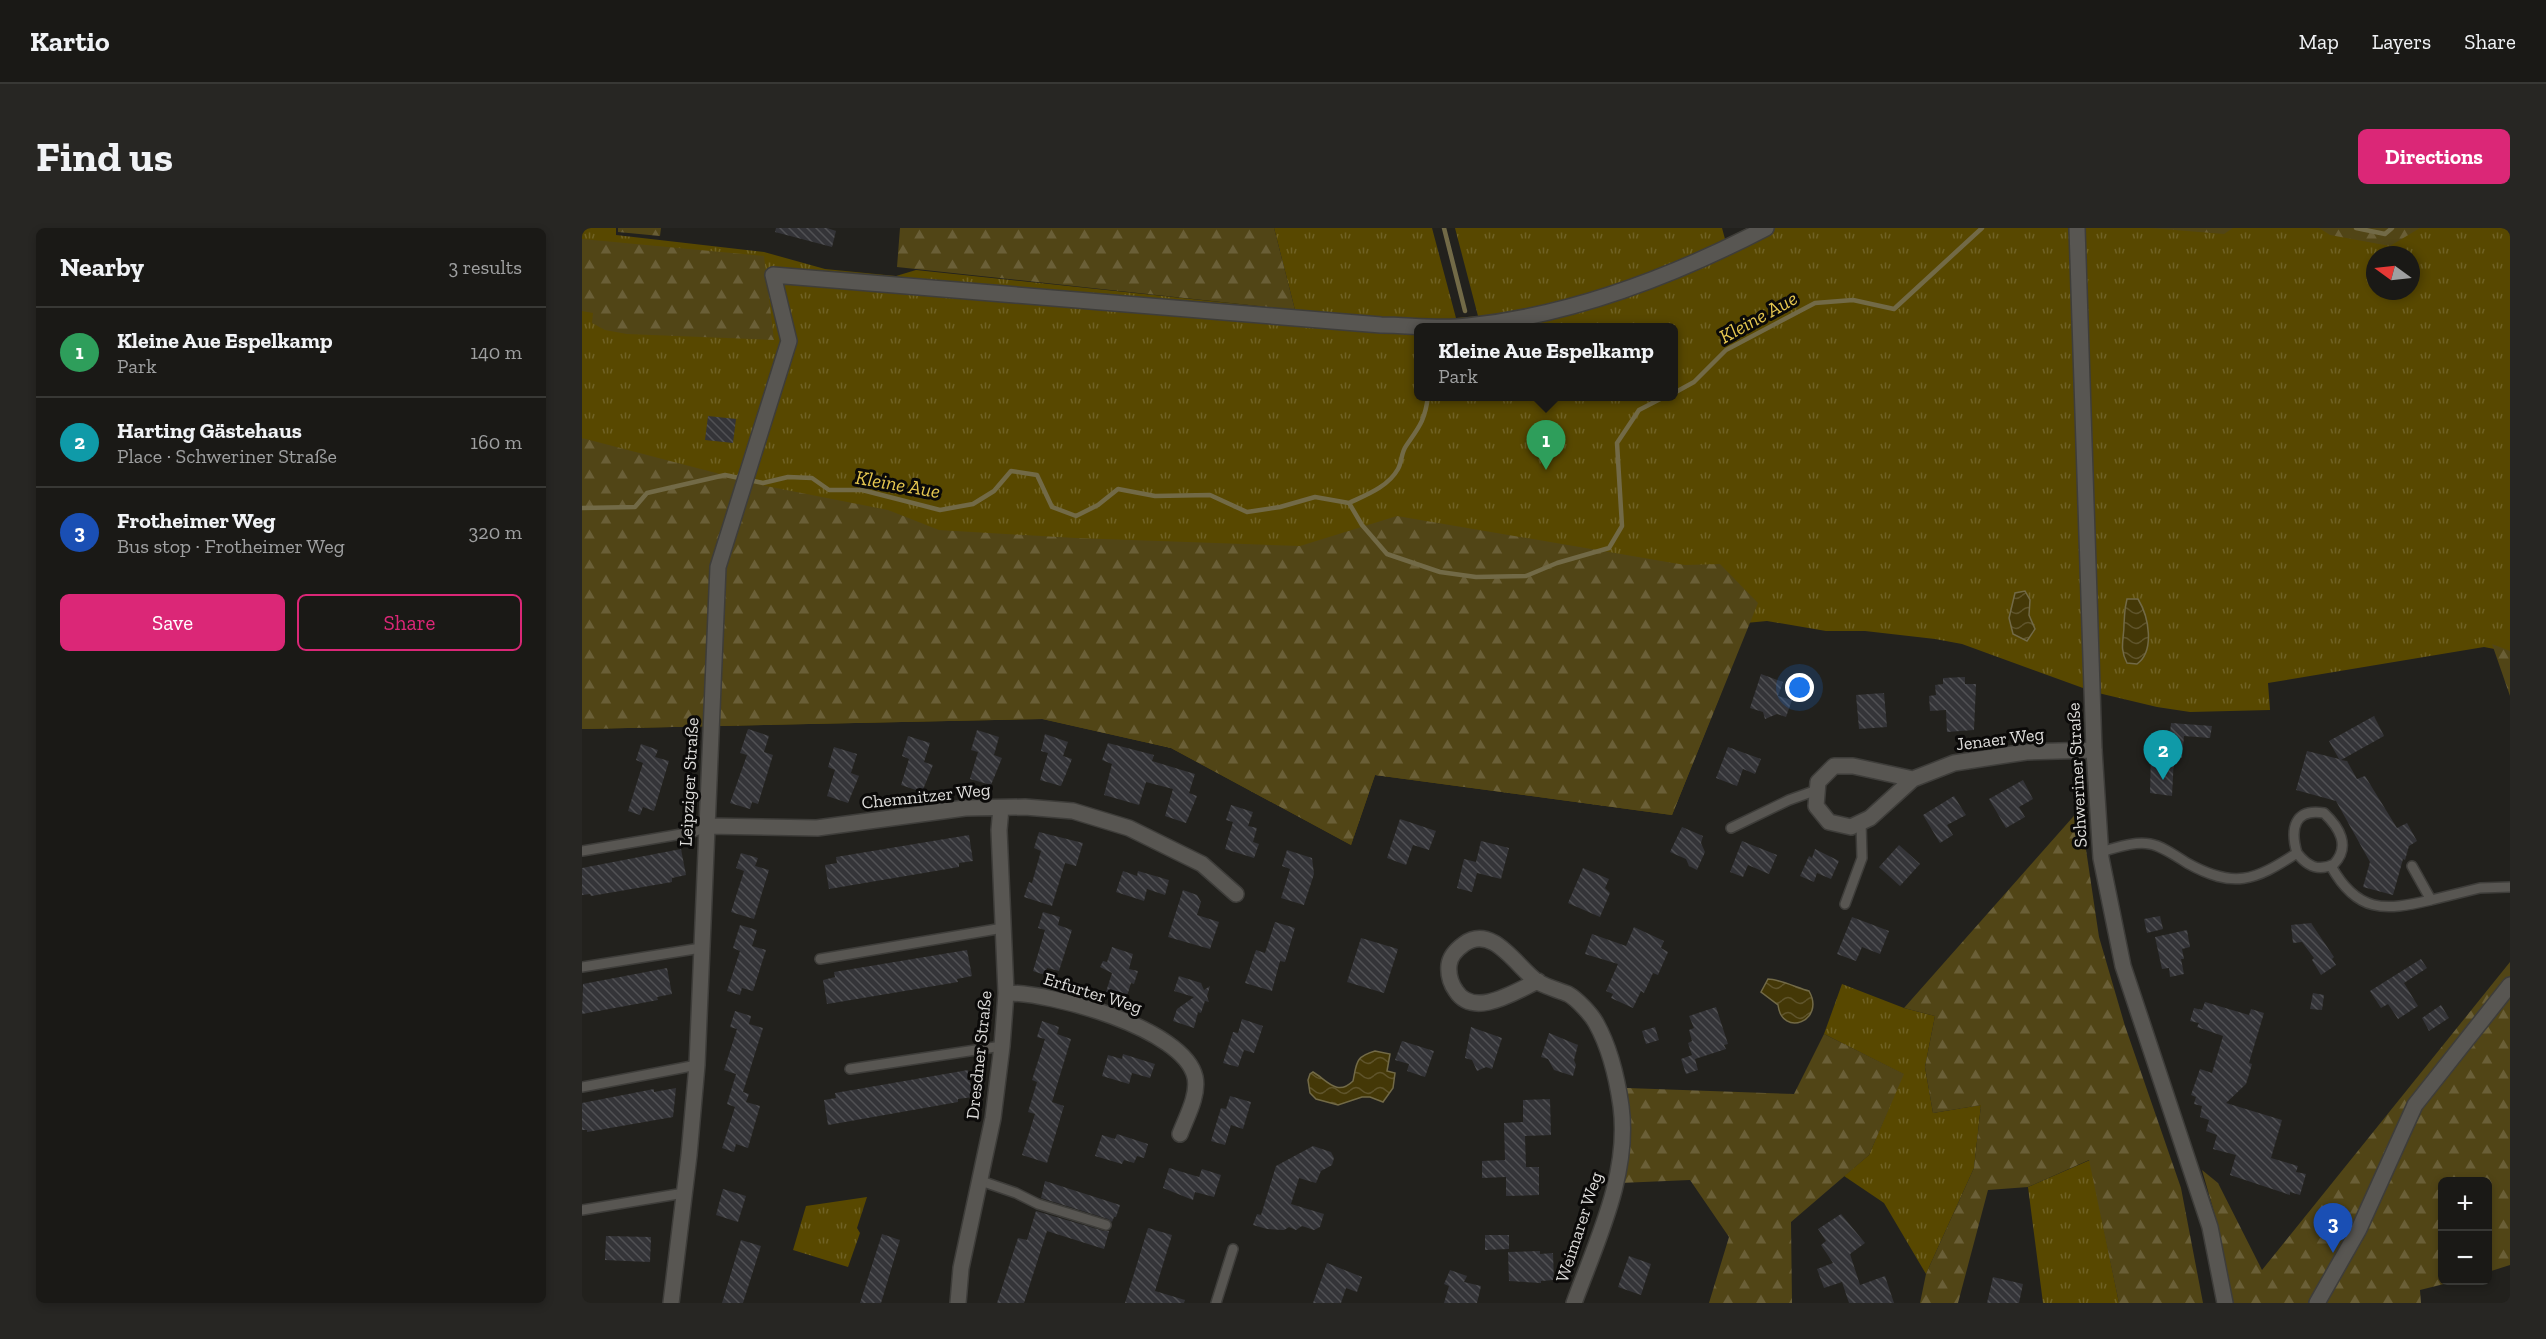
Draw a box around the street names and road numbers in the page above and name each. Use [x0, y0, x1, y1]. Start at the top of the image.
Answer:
street label: Schweriner Straße [2062, 702, 2092, 848]
street label: Leipziger Straße [675, 717, 703, 847]
street label: Jenaer Weg [1955, 723, 2046, 755]
street label: Chemnitzer Weg [860, 778, 992, 814]
street label: Erfurter Weg [1041, 968, 1145, 1018]
street label: Dresdner Straße [961, 990, 997, 1120]
street label: Weimarer Weg [1551, 1169, 1607, 1285]

